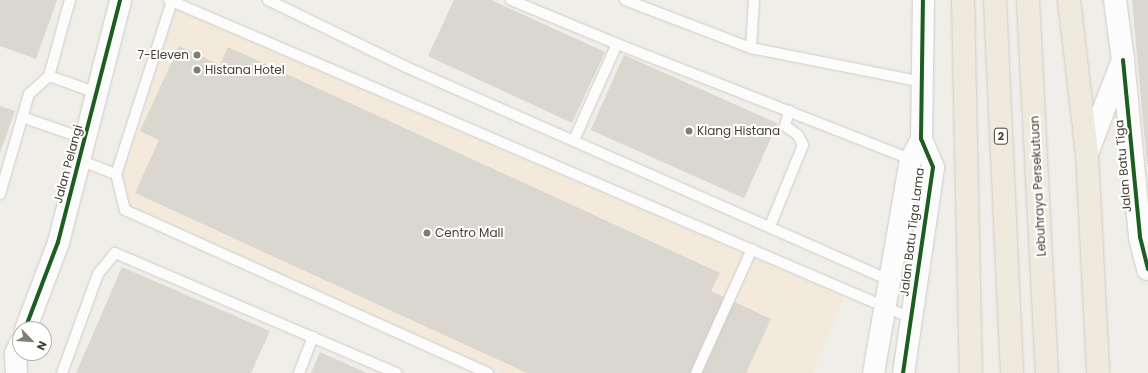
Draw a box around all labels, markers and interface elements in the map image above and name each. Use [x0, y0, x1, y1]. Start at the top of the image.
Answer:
place label: 7-Eleven [137, 48, 189, 62]
marker: 7-Eleven [192, 50, 202, 60]
place label: Histana Hotel [205, 63, 285, 77]
marker: Histana Hotel [192, 65, 202, 75]
street label: Lebuhraya Persekutuan [1027, 115, 1049, 257]
street label: Jalan Batu Tiga [1112, 119, 1134, 213]
street label: Jalan Pelangi [51, 123, 85, 205]
place label: Klang Histana [697, 124, 780, 138]
marker: Klang Histana [684, 126, 694, 136]
road number: 2 [993, 127, 1009, 145]
street label: Jalan Batu Tiga Lama [897, 167, 927, 297]
place label: Centro Mall [435, 226, 503, 240]
marker: Centro Mall [422, 228, 432, 238]
north arrow [12, 321, 52, 361]
text: N [33, 339, 51, 353]

